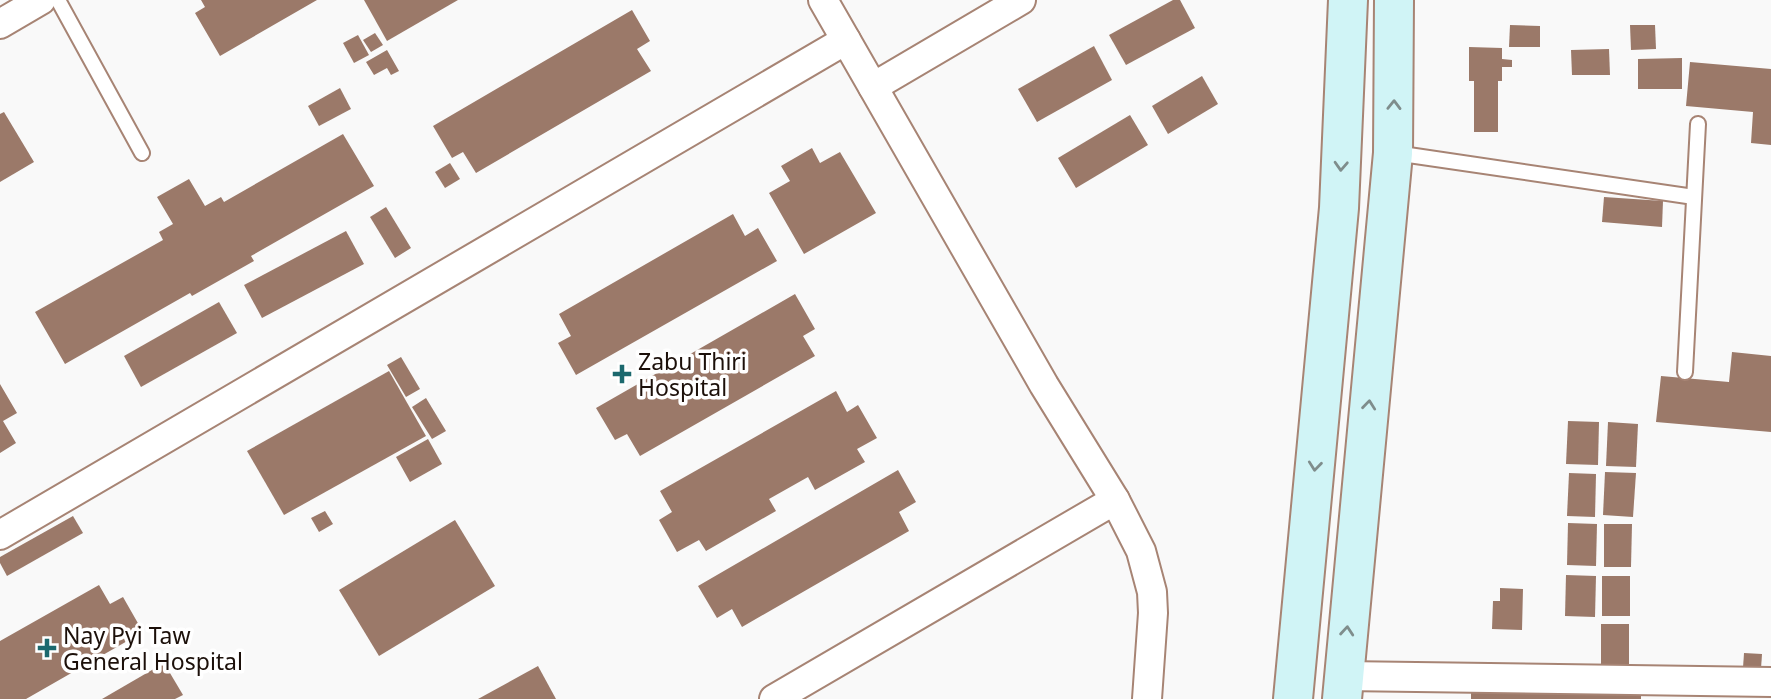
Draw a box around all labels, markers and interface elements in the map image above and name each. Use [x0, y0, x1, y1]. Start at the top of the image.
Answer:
one-way arrow [1386, 99, 1402, 109]
one-way arrow [1334, 161, 1349, 172]
place label: Zabu Thiri Hospital [638, 345, 747, 403]
marker: Zabu Thiri Hospital [612, 364, 632, 384]
one-way arrow [1361, 399, 1376, 410]
one-way arrow [1308, 461, 1323, 472]
place label: Nay Pyi Taw General Hospital [63, 619, 243, 677]
one-way arrow [1340, 625, 1355, 637]
marker: Nay Pyi Taw General Hospital [37, 638, 57, 658]

